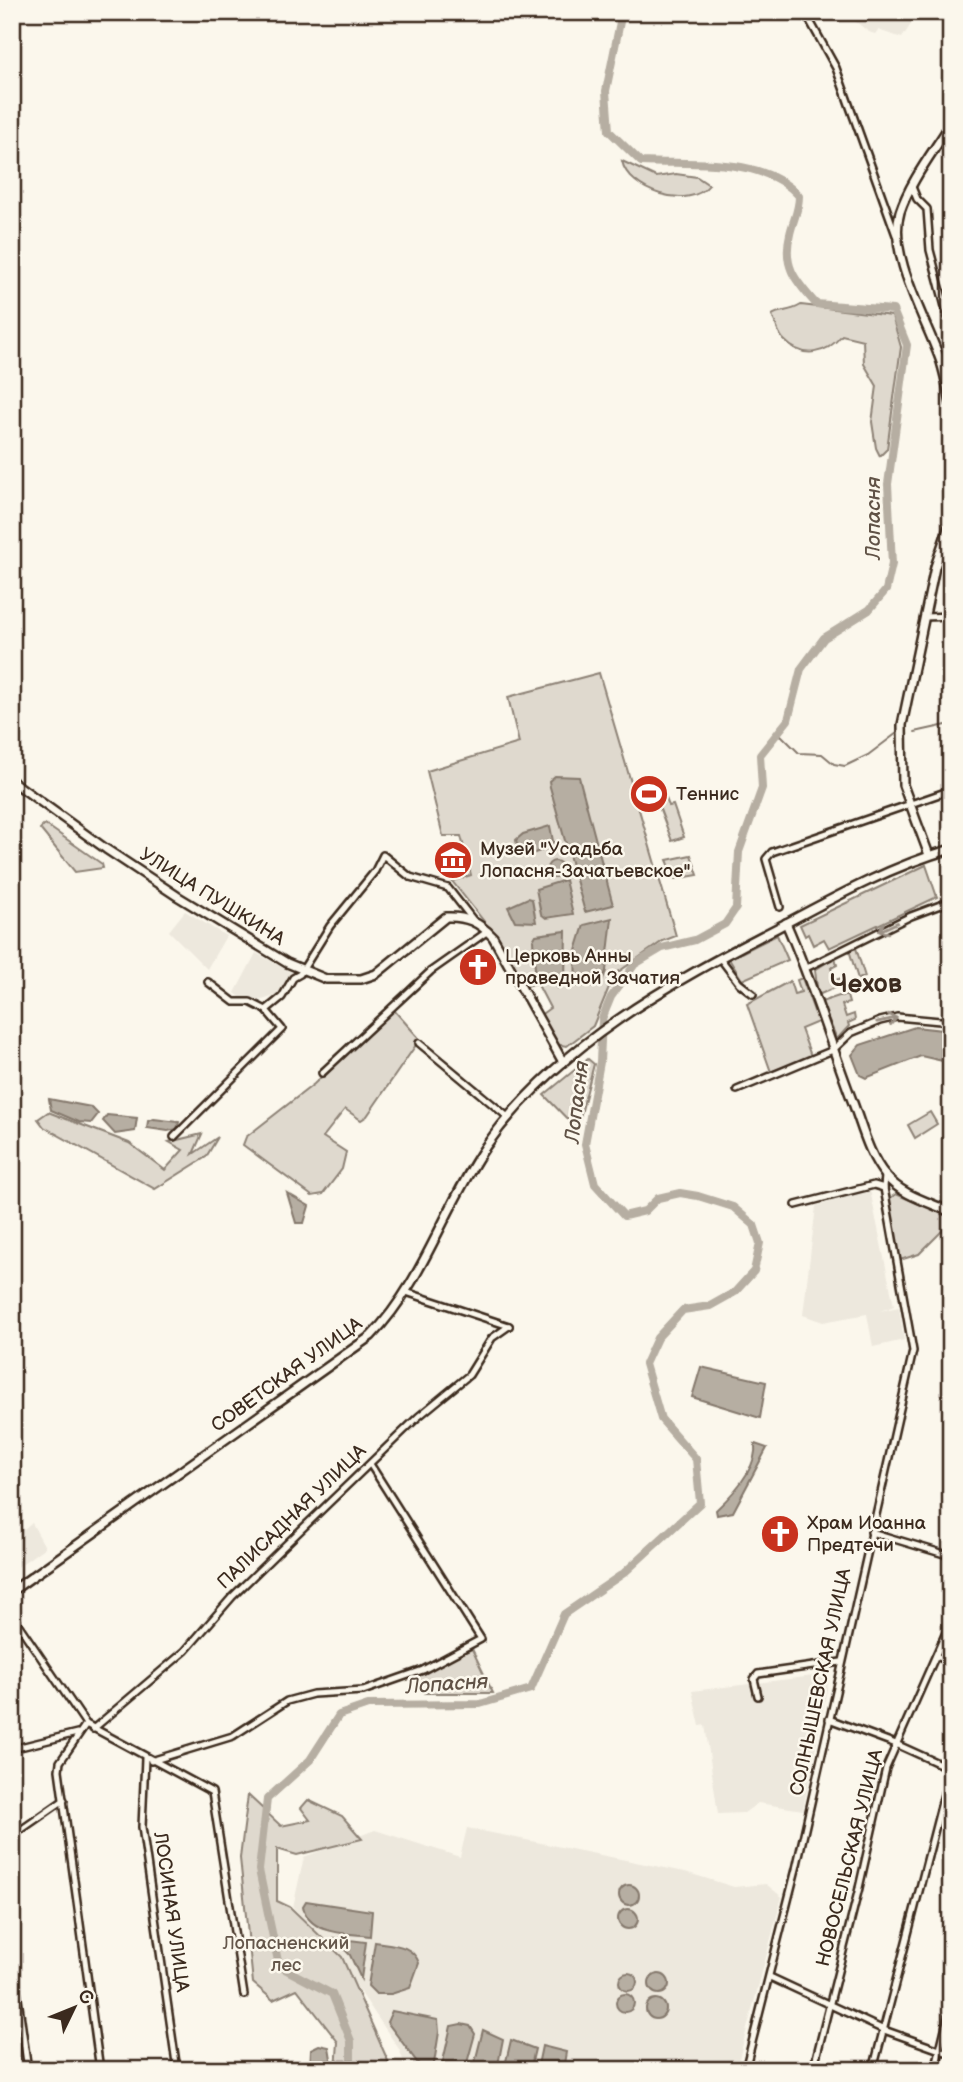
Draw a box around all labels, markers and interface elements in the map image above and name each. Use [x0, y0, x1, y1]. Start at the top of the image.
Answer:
water label: Лопасня [861, 476, 886, 561]
sports icon: Теннис [628, 773, 670, 815]
place label: Теннис [676, 783, 740, 806]
place label: Музей "Усадьба Лопасня-Зачатьевское" [479, 838, 691, 883]
museum icon: Музей "Усадьба Лопасня-Зачатьевское" [432, 839, 474, 881]
street label: УЛИЦА ПУШКИНА [135, 843, 289, 951]
one-way arrow [878, 921, 899, 934]
place label: Церковь Анны праведной Зачатия [505, 945, 680, 990]
church icon: Церковь Анны праведной Зачатия [457, 946, 499, 988]
district label: Чехов [830, 969, 902, 1000]
one-way arrow [875, 1013, 898, 1027]
water label: Лопасня [559, 1059, 594, 1147]
street label: СОВЕТСКАЯ УЛИЦА [207, 1312, 367, 1437]
street label: ПАЛИСАДНАЯ УЛИЦА [213, 1440, 372, 1594]
place label: Храм Иоанна Предтечи [807, 1512, 926, 1557]
church icon: Храм Иоанна Предтечи [759, 1513, 801, 1555]
street label: СОЛНЫШЕВСКАЯ УЛИЦА [786, 1566, 856, 1798]
water label: Лопасня [403, 1669, 490, 1699]
street label: НОВОСЕЛЬСКАЯ УЛИЦА [812, 1747, 888, 1969]
street label: ЛОСИНАЯ УЛИЦА [148, 1830, 194, 1994]
park label: Лопасненский лес [222, 1932, 349, 1977]
north arrow [38, 1974, 108, 2044]
text: С [72, 1985, 98, 2010]

